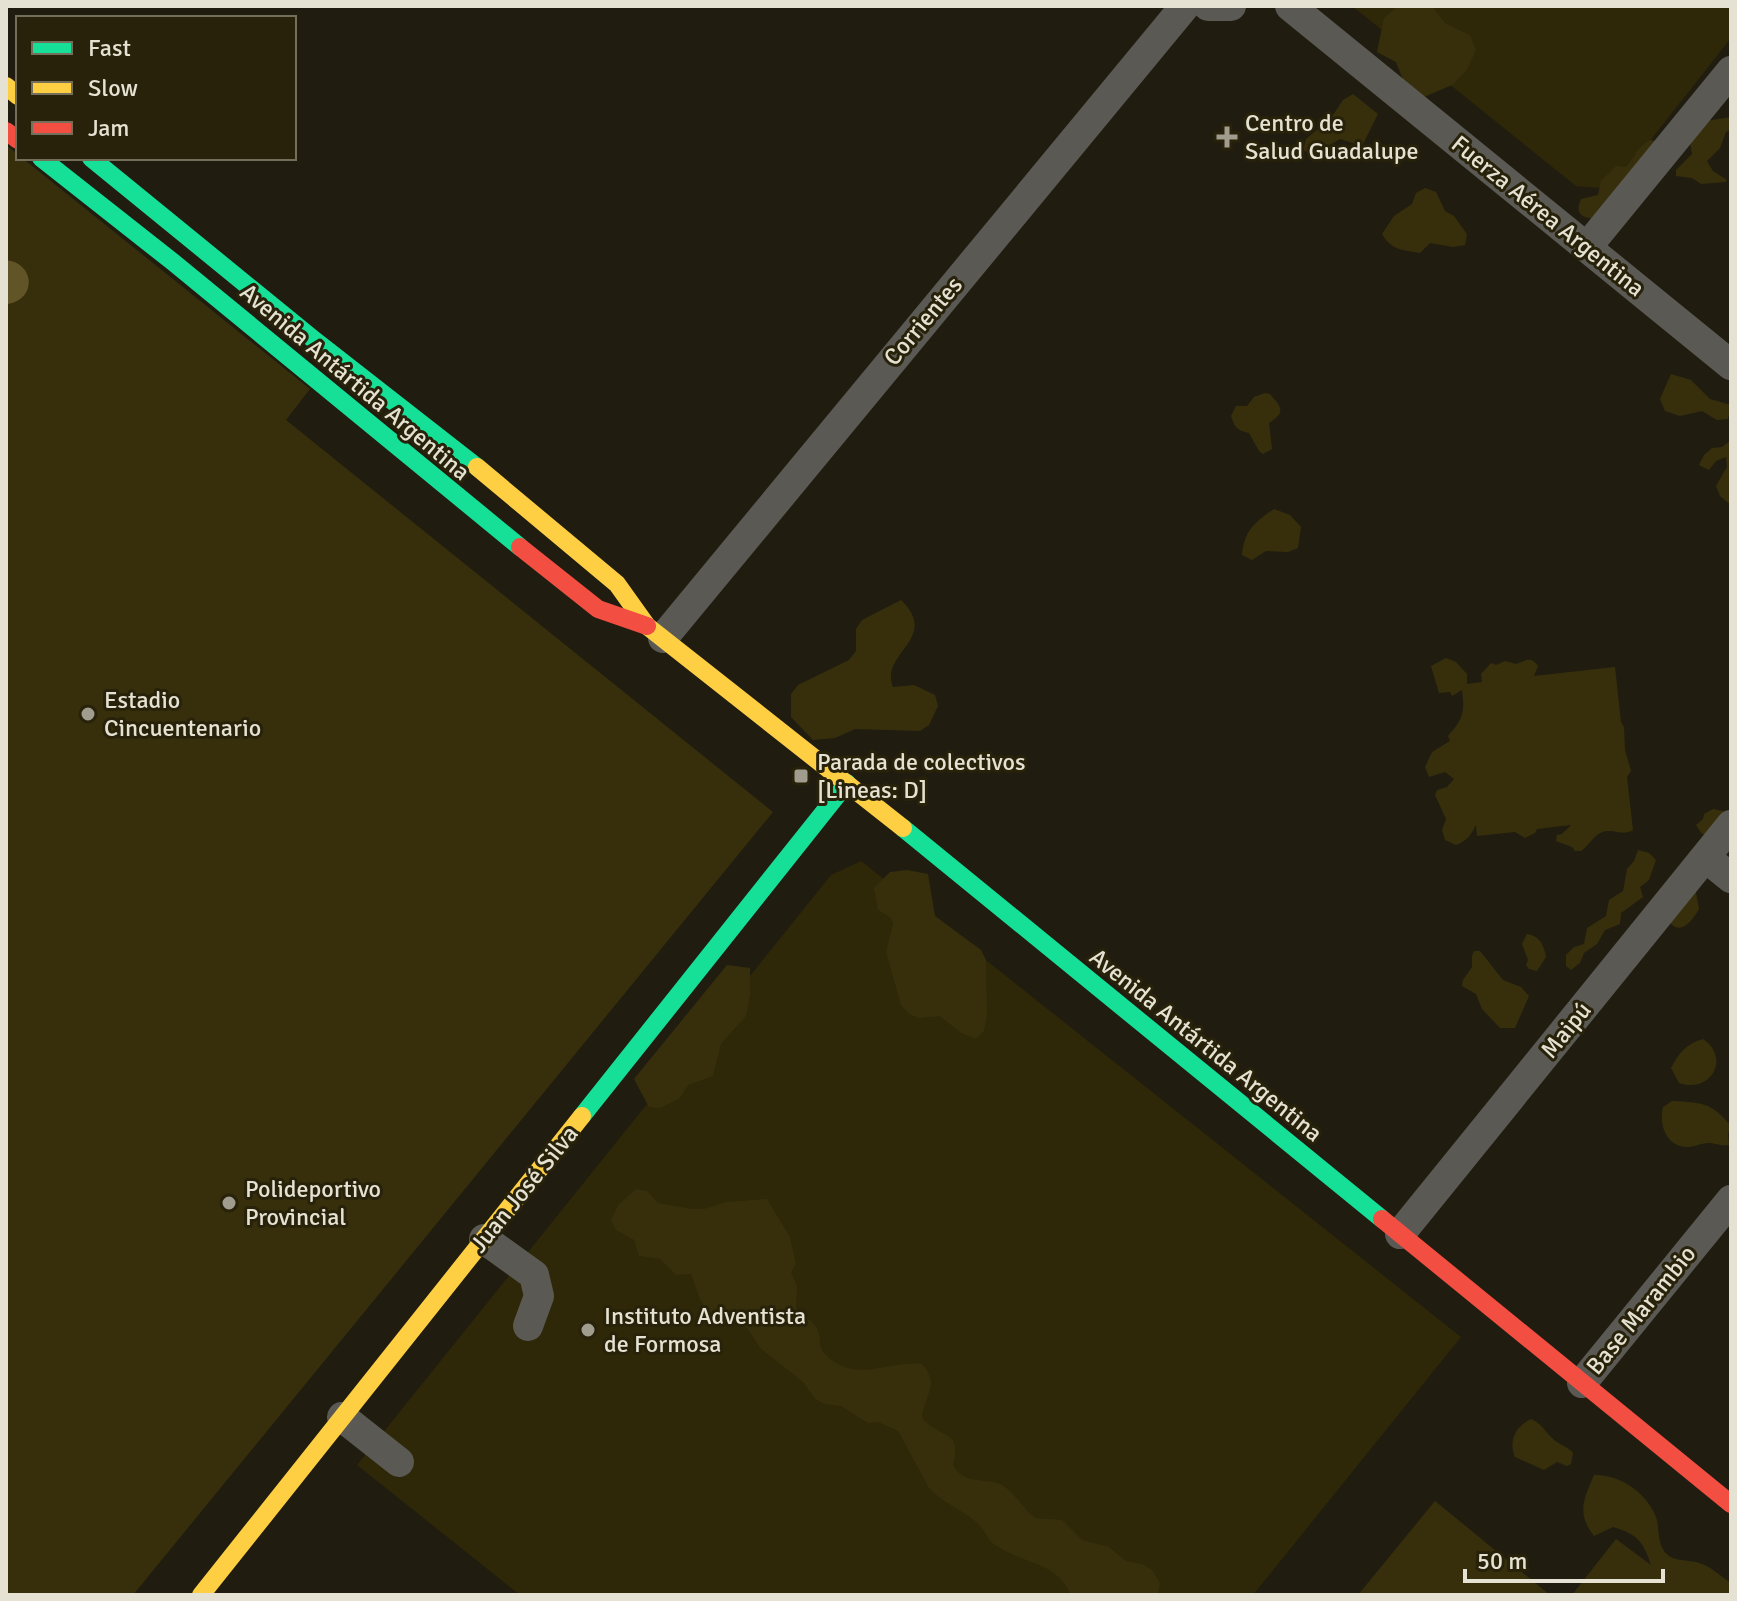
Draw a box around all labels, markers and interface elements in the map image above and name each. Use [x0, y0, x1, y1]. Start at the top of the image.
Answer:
legend [16, 16, 296, 160]
text: Fast [88, 33, 131, 63]
text: Slow [88, 73, 138, 103]
place label: Centro de Salud Guadalupe [1245, 108, 1419, 166]
text: Jam [88, 113, 129, 143]
marker: Centro de Salud Guadalupe [1216, 126, 1238, 148]
street label: Fuerza Aérea Argentina [1445, 129, 1651, 303]
street label: Corrientes [877, 270, 969, 372]
street label: Avenida Antártida Argentina [234, 277, 476, 487]
place label: Estadio Cincuentenario [104, 685, 261, 743]
marker: Estadio Cincuentenario [79, 705, 97, 723]
place label: Parada de colectivos [Lineas: D] [817, 747, 1025, 805]
marker: Parada de colectivos [Lineas: D] [792, 767, 810, 785]
street label: Avenida Antártida Argentina [1083, 942, 1329, 1148]
street label: Maipú [1534, 996, 1598, 1064]
street label: Juan José Silva [464, 1119, 584, 1259]
place label: Polideportivo Provincial [245, 1174, 381, 1232]
marker: Polideportivo Provincial [220, 1194, 238, 1212]
street label: Base Marambio [1580, 1239, 1702, 1381]
place label: Instituto Adventista de Formosa [604, 1301, 806, 1359]
marker: Instituto Adventista de Formosa [579, 1321, 597, 1339]
scale bar [1465, 1533, 1663, 1583]
text: 50 m [1477, 1546, 1527, 1576]

